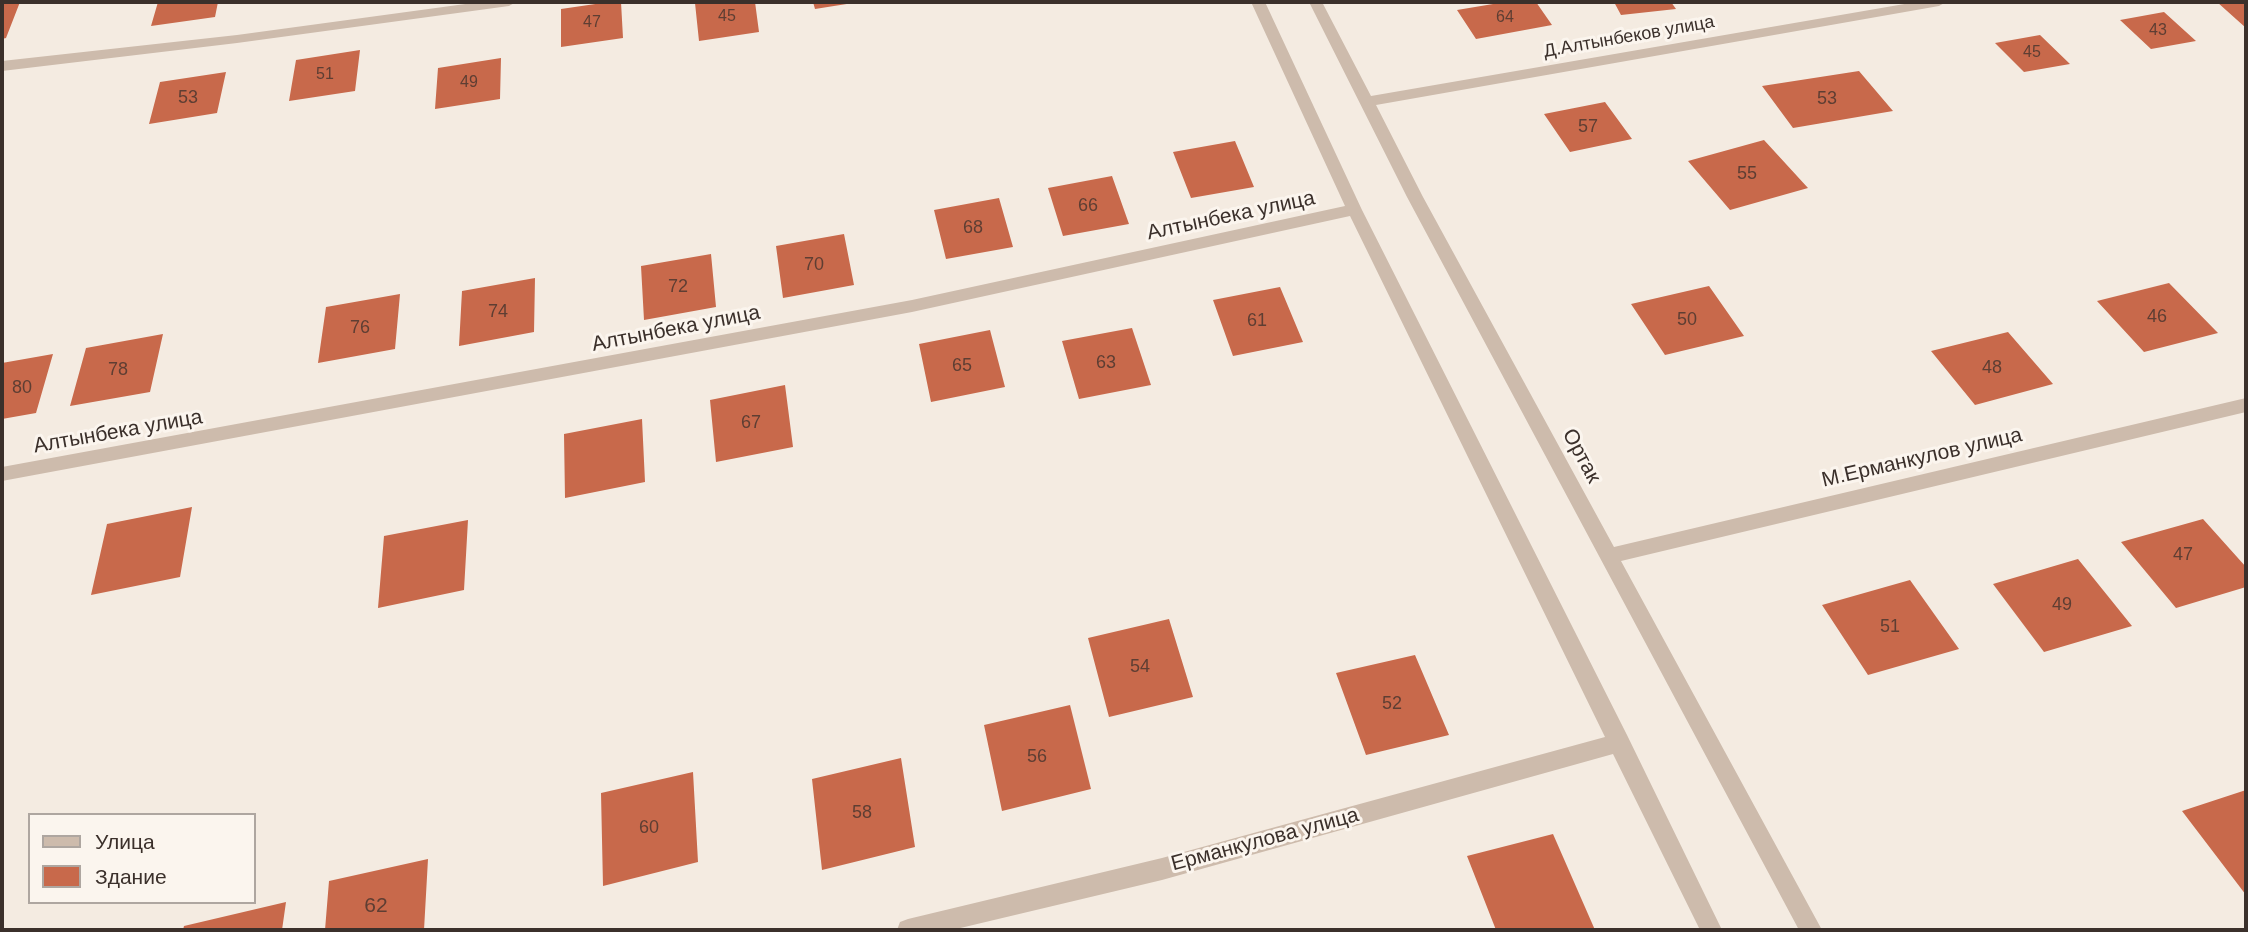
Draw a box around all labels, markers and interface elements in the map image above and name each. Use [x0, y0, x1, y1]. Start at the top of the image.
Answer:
house number: 45 [718, 7, 736, 27]
house number: 64 [1496, 8, 1514, 28]
street label: Д.Алтынбеков улица [1542, 11, 1716, 63]
house number: 47 [583, 13, 601, 33]
house number: 43 [2149, 21, 2167, 41]
house number: 45 [2023, 43, 2041, 63]
house number: 51 [316, 65, 334, 85]
house number: 49 [460, 73, 478, 93]
house number: 53 [178, 87, 198, 109]
house number: 53 [1817, 88, 1837, 110]
house number: 57 [1578, 116, 1598, 138]
house number: 55 [1737, 163, 1757, 185]
street label: Алтынбека улица [1145, 186, 1317, 246]
house number: 66 [1078, 195, 1098, 217]
house number: 68 [963, 217, 983, 239]
house number: 70 [804, 254, 824, 276]
house number: 72 [668, 276, 688, 298]
street label: Алтынбека улица [590, 300, 762, 358]
house number: 74 [488, 301, 508, 323]
house number: 46 [2147, 306, 2167, 328]
house number: 50 [1677, 309, 1697, 331]
house number: 61 [1247, 310, 1267, 332]
house number: 76 [350, 317, 370, 339]
house number: 63 [1096, 352, 1116, 374]
house number: 65 [952, 355, 972, 377]
house number: 48 [1982, 357, 2002, 379]
house number: 78 [108, 359, 128, 381]
house number: 80 [12, 377, 32, 399]
street label: Алтынбека улица [32, 405, 204, 459]
house number: 67 [741, 412, 761, 434]
street label: М.Ерманкулов улица [1819, 423, 2025, 493]
street label: Ортак [1556, 425, 1606, 487]
house number: 47 [2173, 544, 2193, 566]
house number: 49 [2052, 594, 2072, 616]
house number: 51 [1880, 616, 1900, 638]
house number: 54 [1130, 656, 1150, 678]
house number: 52 [1382, 693, 1402, 715]
house number: 56 [1027, 746, 1047, 768]
house number: 58 [852, 802, 872, 824]
street label: Ерманкулова улица [1168, 803, 1362, 877]
legend [28, 813, 256, 904]
house number: 60 [639, 817, 659, 839]
text: Улица [95, 830, 155, 853]
text: Здание [95, 865, 167, 888]
house number: 62 [364, 893, 388, 919]

